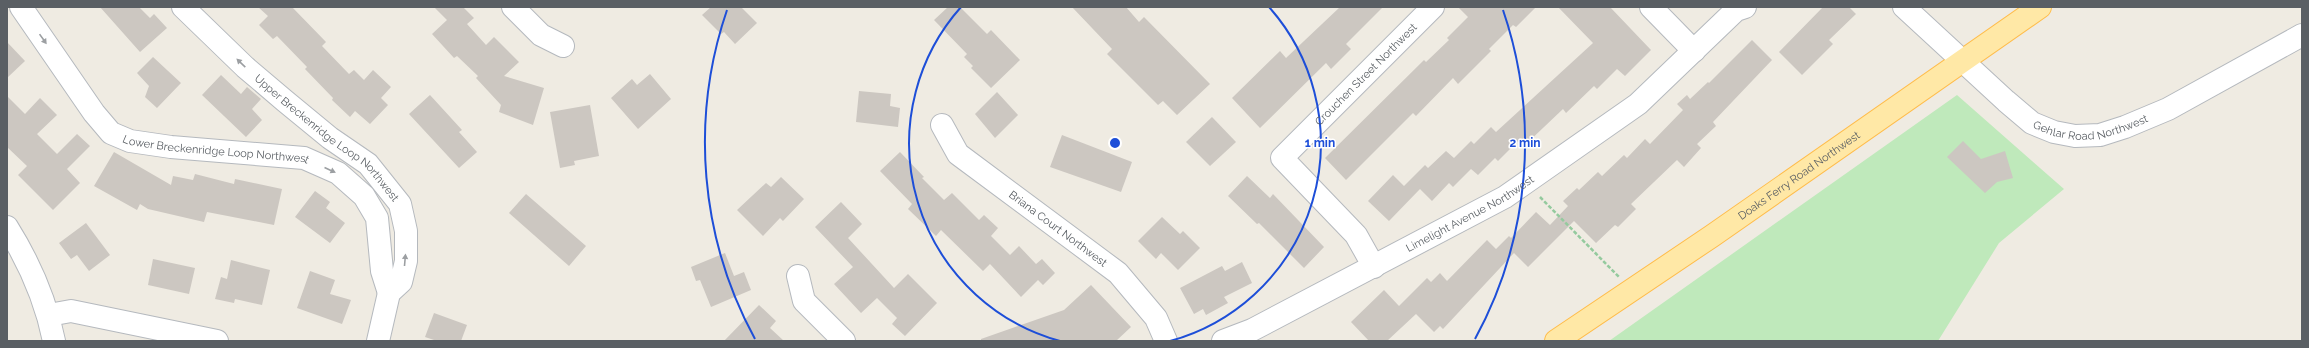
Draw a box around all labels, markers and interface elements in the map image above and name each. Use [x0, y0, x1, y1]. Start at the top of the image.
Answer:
street label: Crouchen Street Northwest [1312, 20, 1420, 128]
one-way arrow [39, 34, 47, 44]
one-way arrow [236, 58, 246, 68]
street label: Upper Breckenridge Loop Northwest [252, 72, 402, 204]
street label: Gehlar Road Northwest [2031, 112, 2150, 142]
street label: Doaks Ferry Road Northwest [1736, 128, 1863, 222]
street label: Lower Breckenridge Loop Northwest [121, 132, 312, 166]
centre of rings [1108, 136, 1122, 150]
text: 1 min [1305, 136, 1335, 150]
text: 2 min [1509, 136, 1541, 150]
one-way arrow [325, 167, 336, 173]
street label: Limelight Avenue Northwest [1404, 172, 1536, 254]
street label: Briana Court Northwest [1007, 188, 1110, 269]
one-way arrow [402, 253, 409, 266]

